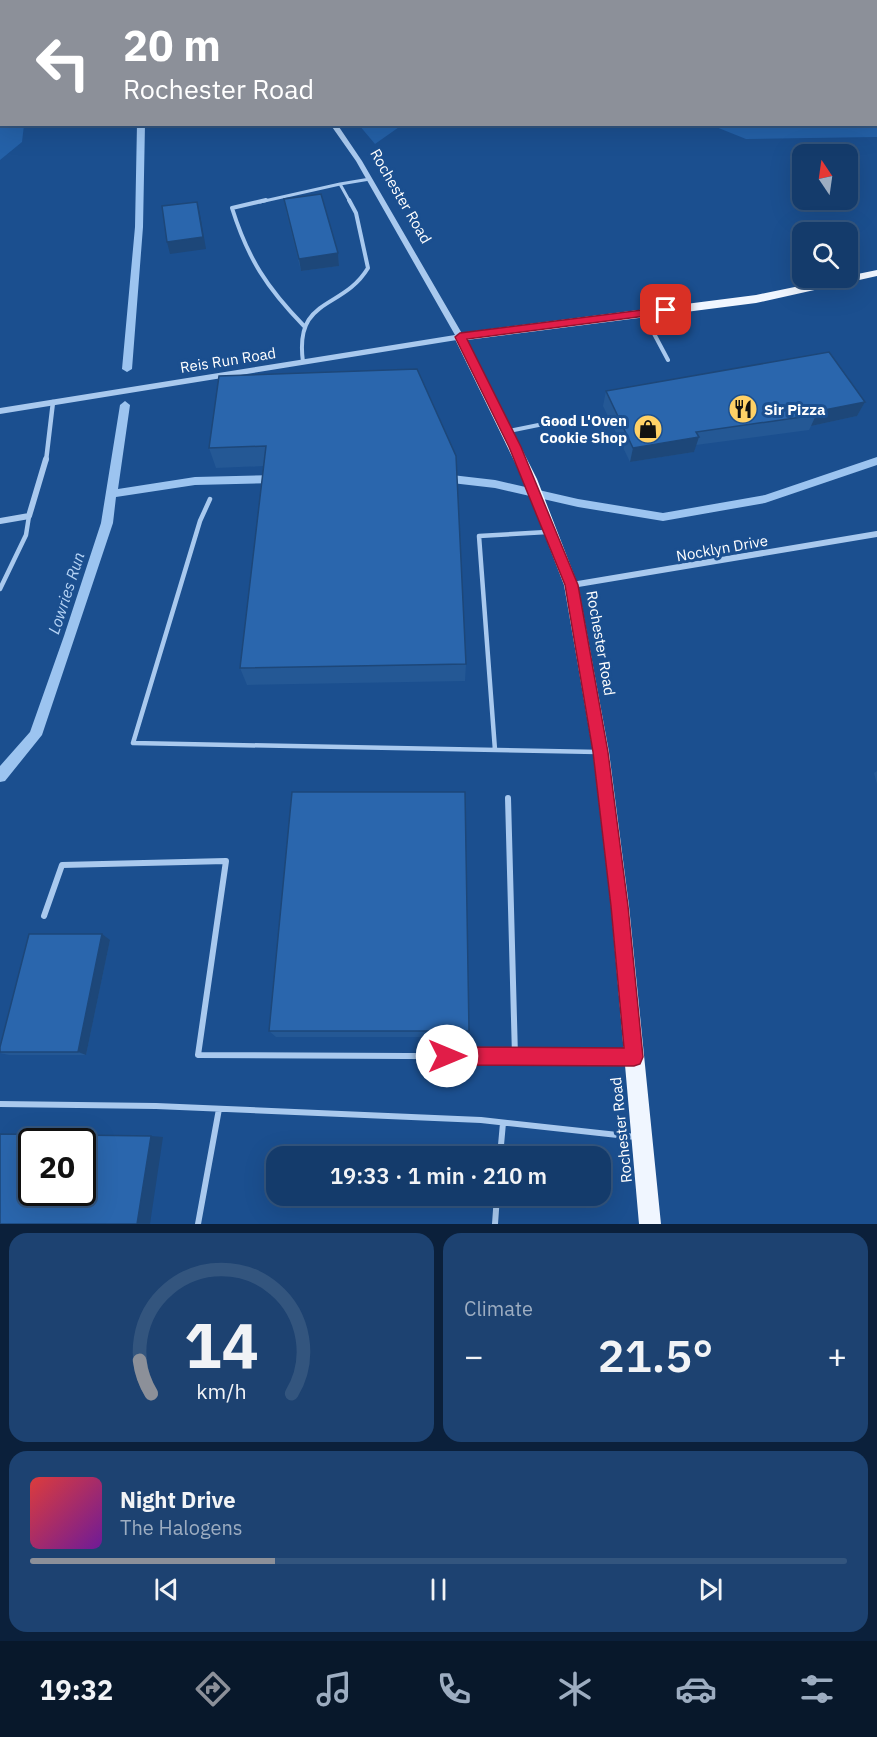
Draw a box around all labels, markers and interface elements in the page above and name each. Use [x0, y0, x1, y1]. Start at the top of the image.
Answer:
text: 20 m [123, 18, 221, 73]
icon: left [24, 24, 102, 102]
text: Rochester Road [123, 71, 314, 106]
north arrow [792, 144, 858, 210]
map controls [792, 144, 858, 288]
street label: Rochester Road [366, 145, 436, 247]
button: search [792, 222, 858, 288]
pin [640, 284, 691, 335]
icon: arrive [649, 293, 682, 326]
street label: Reis Run Road [179, 343, 277, 377]
restaurant icon: Sir Pizza [727, 393, 759, 425]
place label: Sir Pizza [764, 400, 826, 419]
place label: Good L'Oven Cookie Shop [540, 411, 627, 447]
shop icon: Good L'Oven Cookie Shop [632, 413, 664, 445]
street label: Nocklyn Drive [675, 531, 769, 565]
water label: Lowries Run [43, 549, 89, 637]
street label: Rochester Road [582, 589, 620, 697]
position arrow [415, 1024, 479, 1088]
street label: Rochester Road [606, 1076, 636, 1184]
speed limit sign: 20 [18, 1128, 96, 1206]
text: 19:33 · 1 min · 210 m [330, 1161, 547, 1190]
text: Climate [464, 1295, 533, 1322]
text: 14 [184, 1304, 259, 1385]
text: 21.5° [598, 1326, 713, 1384]
text: − [464, 1334, 484, 1377]
text: + [827, 1334, 847, 1377]
text: km/h [196, 1378, 247, 1406]
text: Night Drive [120, 1485, 236, 1514]
text: The Halogens [120, 1514, 242, 1541]
icon: previous [150, 1573, 183, 1606]
icon: pause [422, 1573, 455, 1606]
icon: next [694, 1573, 727, 1606]
icon: directions [192, 1668, 234, 1710]
icon: music [313, 1668, 355, 1710]
icon: phone [433, 1668, 475, 1710]
icon: climate [554, 1668, 596, 1710]
icon: car [675, 1668, 717, 1710]
icon: filters [796, 1668, 838, 1710]
text: 19:32 [39, 1672, 113, 1707]

